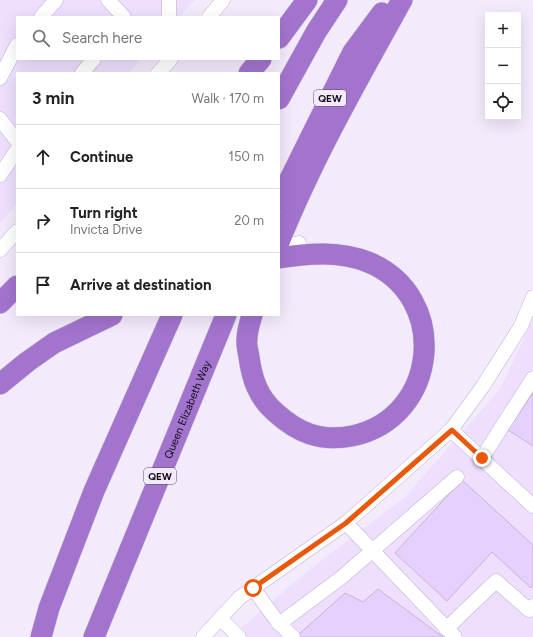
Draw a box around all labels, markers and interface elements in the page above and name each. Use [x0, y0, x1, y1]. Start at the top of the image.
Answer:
map controls [485, 12, 521, 120]
button: + [485, 12, 521, 48]
search box [16, 16, 280, 60]
icon: search [30, 27, 52, 49]
text: Search here [62, 29, 142, 47]
button: − [485, 48, 521, 84]
button: locate [485, 84, 521, 120]
text: 3 min [32, 88, 74, 108]
road number: QEW [314, 90, 346, 106]
text: Walk · 170 m [192, 91, 264, 106]
icon: ahead [32, 146, 54, 168]
text: Continue [70, 148, 133, 166]
text: 150 m [229, 149, 264, 164]
text: Turn right [70, 204, 138, 222]
icon: right [32, 210, 54, 232]
text: 20 m [234, 213, 264, 228]
text: Invicta Drive [70, 222, 142, 237]
icon: arrive [32, 274, 54, 296]
text: Arrive at destination [70, 276, 211, 294]
street label: Queen Elizabeth Way [161, 358, 213, 460]
route end [473, 449, 491, 467]
road number: QEW [144, 468, 176, 484]
route start [244, 579, 262, 597]

